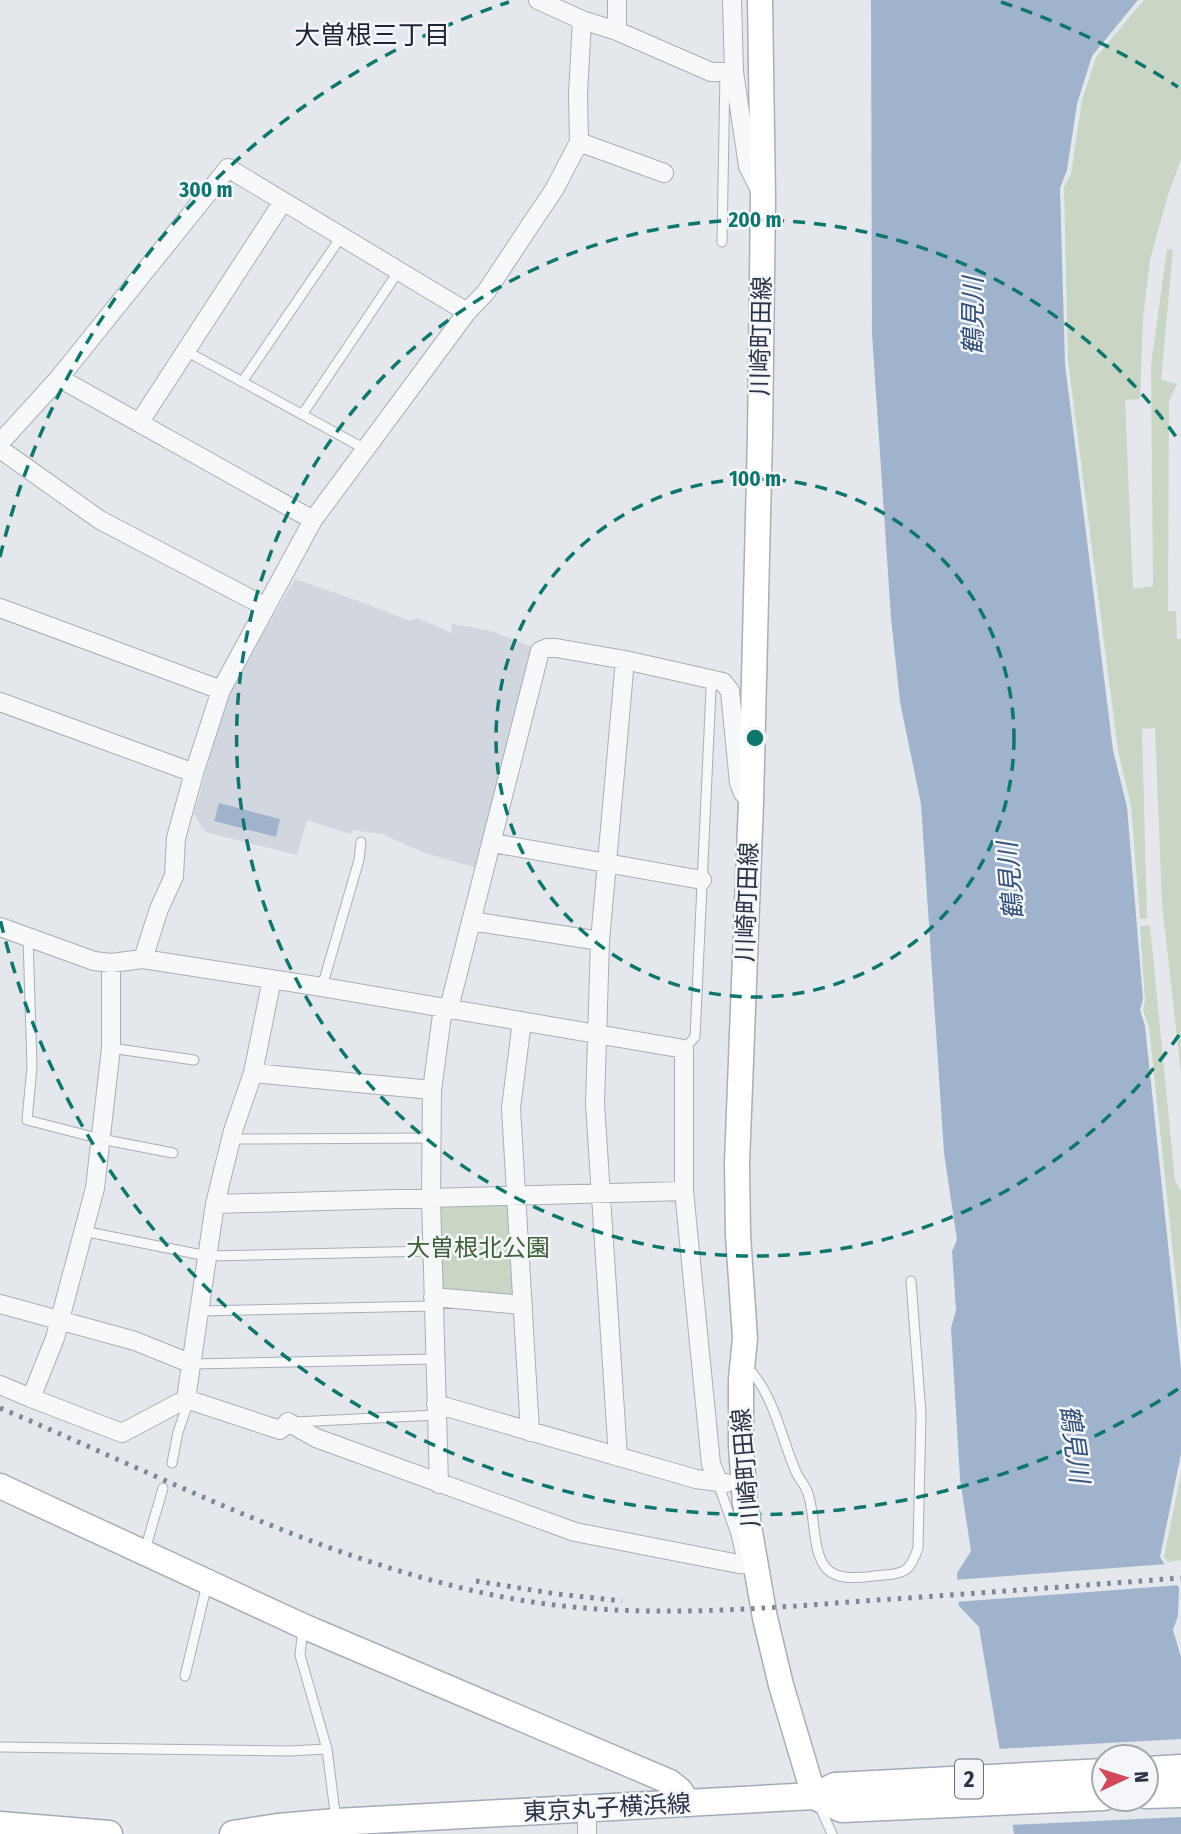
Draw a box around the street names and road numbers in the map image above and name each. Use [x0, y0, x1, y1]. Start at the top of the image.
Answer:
street label: 川崎町田線 [746, 276, 776, 396]
street label: 川崎町田線 [731, 842, 763, 962]
street label: 川崎町田線 [727, 1407, 765, 1529]
road number: 2 [955, 1760, 983, 1798]
street label: 東京丸子横浜線 [522, 1790, 692, 1826]

